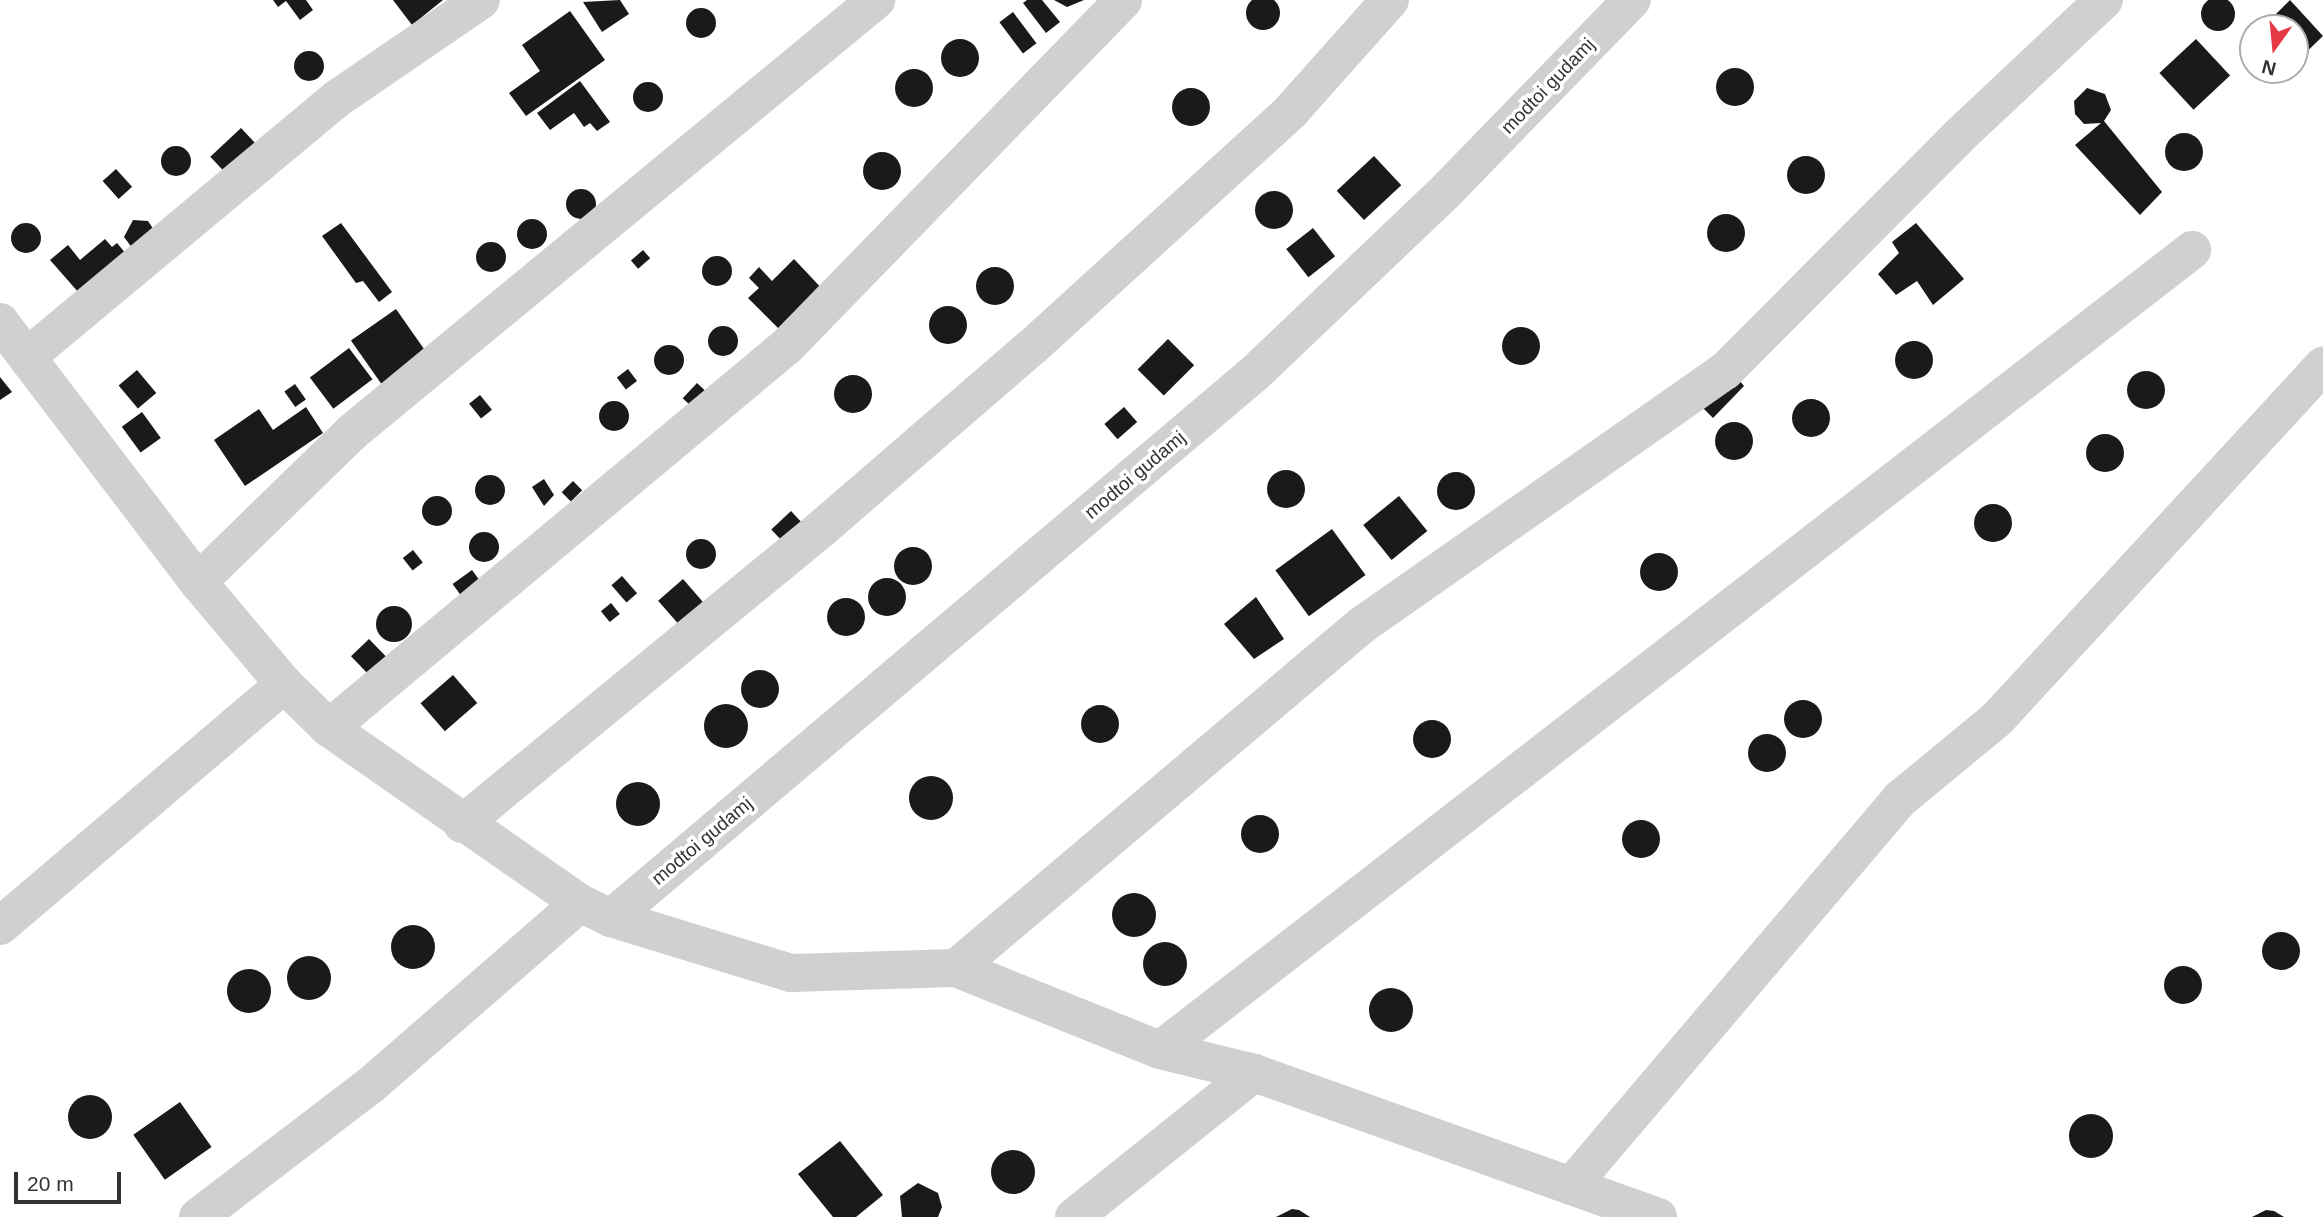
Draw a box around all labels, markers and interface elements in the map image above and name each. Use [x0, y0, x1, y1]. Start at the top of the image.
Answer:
north arrow [2239, 14, 2309, 84]
street label: modtoi gudamj [1497, 33, 1599, 139]
text: N [2260, 56, 2278, 80]
street label: modtoi gudamj [1080, 426, 1190, 524]
street label: modtoi gudamj [647, 792, 757, 890]
scale bar [18, 1158, 124, 1202]
text: 20 m [27, 1172, 74, 1195]

